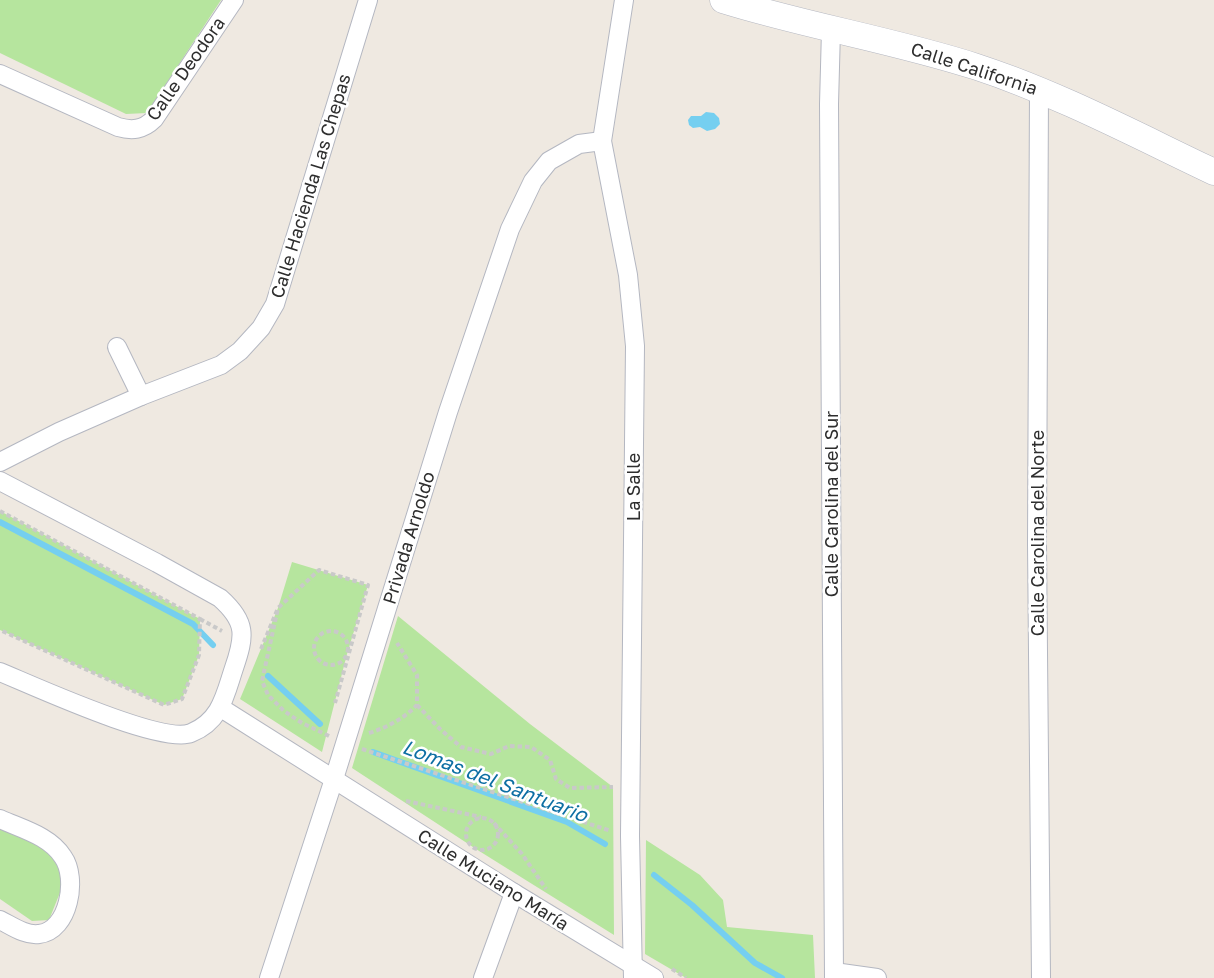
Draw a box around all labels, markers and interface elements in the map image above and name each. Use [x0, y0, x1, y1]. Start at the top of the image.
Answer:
street label: Calle Deodora [141, 12, 229, 124]
street label: Calle California [908, 37, 1040, 99]
street label: Calle Hacienda Las Chepas [265, 71, 355, 301]
street label: Calle Carolina del Sur [820, 411, 842, 597]
street label: Calle Carolina del Norte [1026, 430, 1048, 636]
street label: La Salle [622, 453, 644, 521]
street label: Privada Arnoldo [377, 469, 439, 607]
water label: Lomas del Santuario [400, 734, 592, 827]
street label: Calle Muciano María [414, 824, 573, 935]

